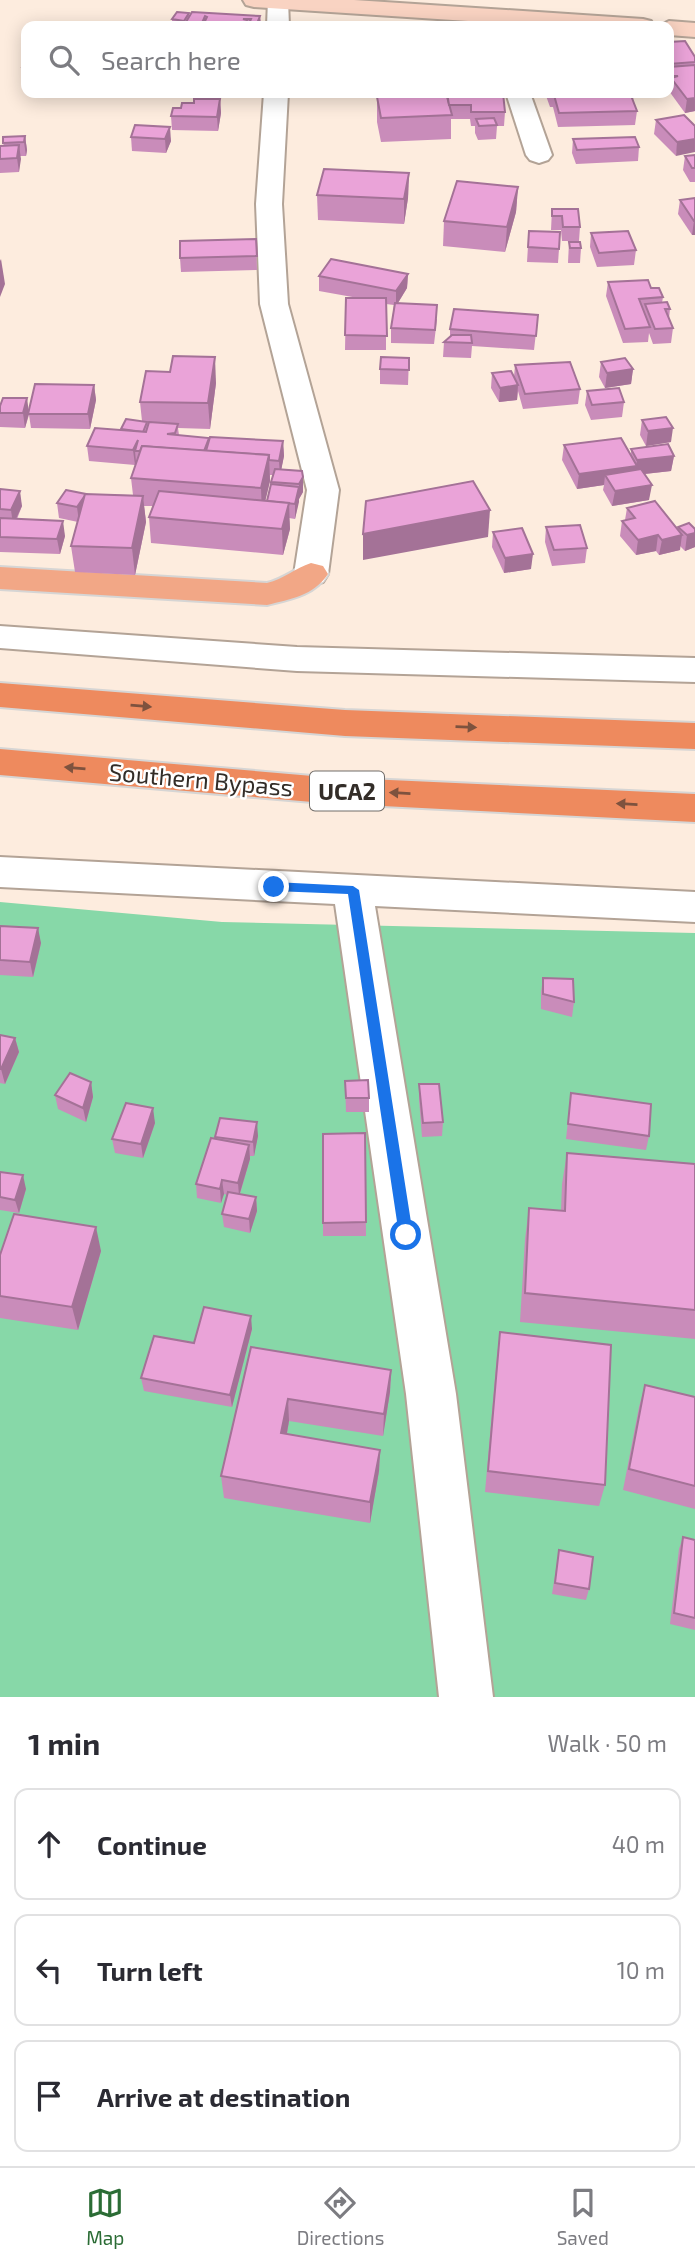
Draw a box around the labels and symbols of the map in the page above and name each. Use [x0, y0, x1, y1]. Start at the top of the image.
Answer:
one-way arrow [130, 701, 152, 712]
one-way arrow [455, 722, 477, 733]
street label: Southern Bypass [108, 757, 294, 801]
one-way arrow [64, 763, 86, 774]
road number: UCA2 [310, 772, 384, 810]
one-way arrow [388, 788, 410, 799]
one-way arrow [616, 799, 638, 810]
route end [258, 871, 289, 902]
route start [390, 1219, 421, 1250]

